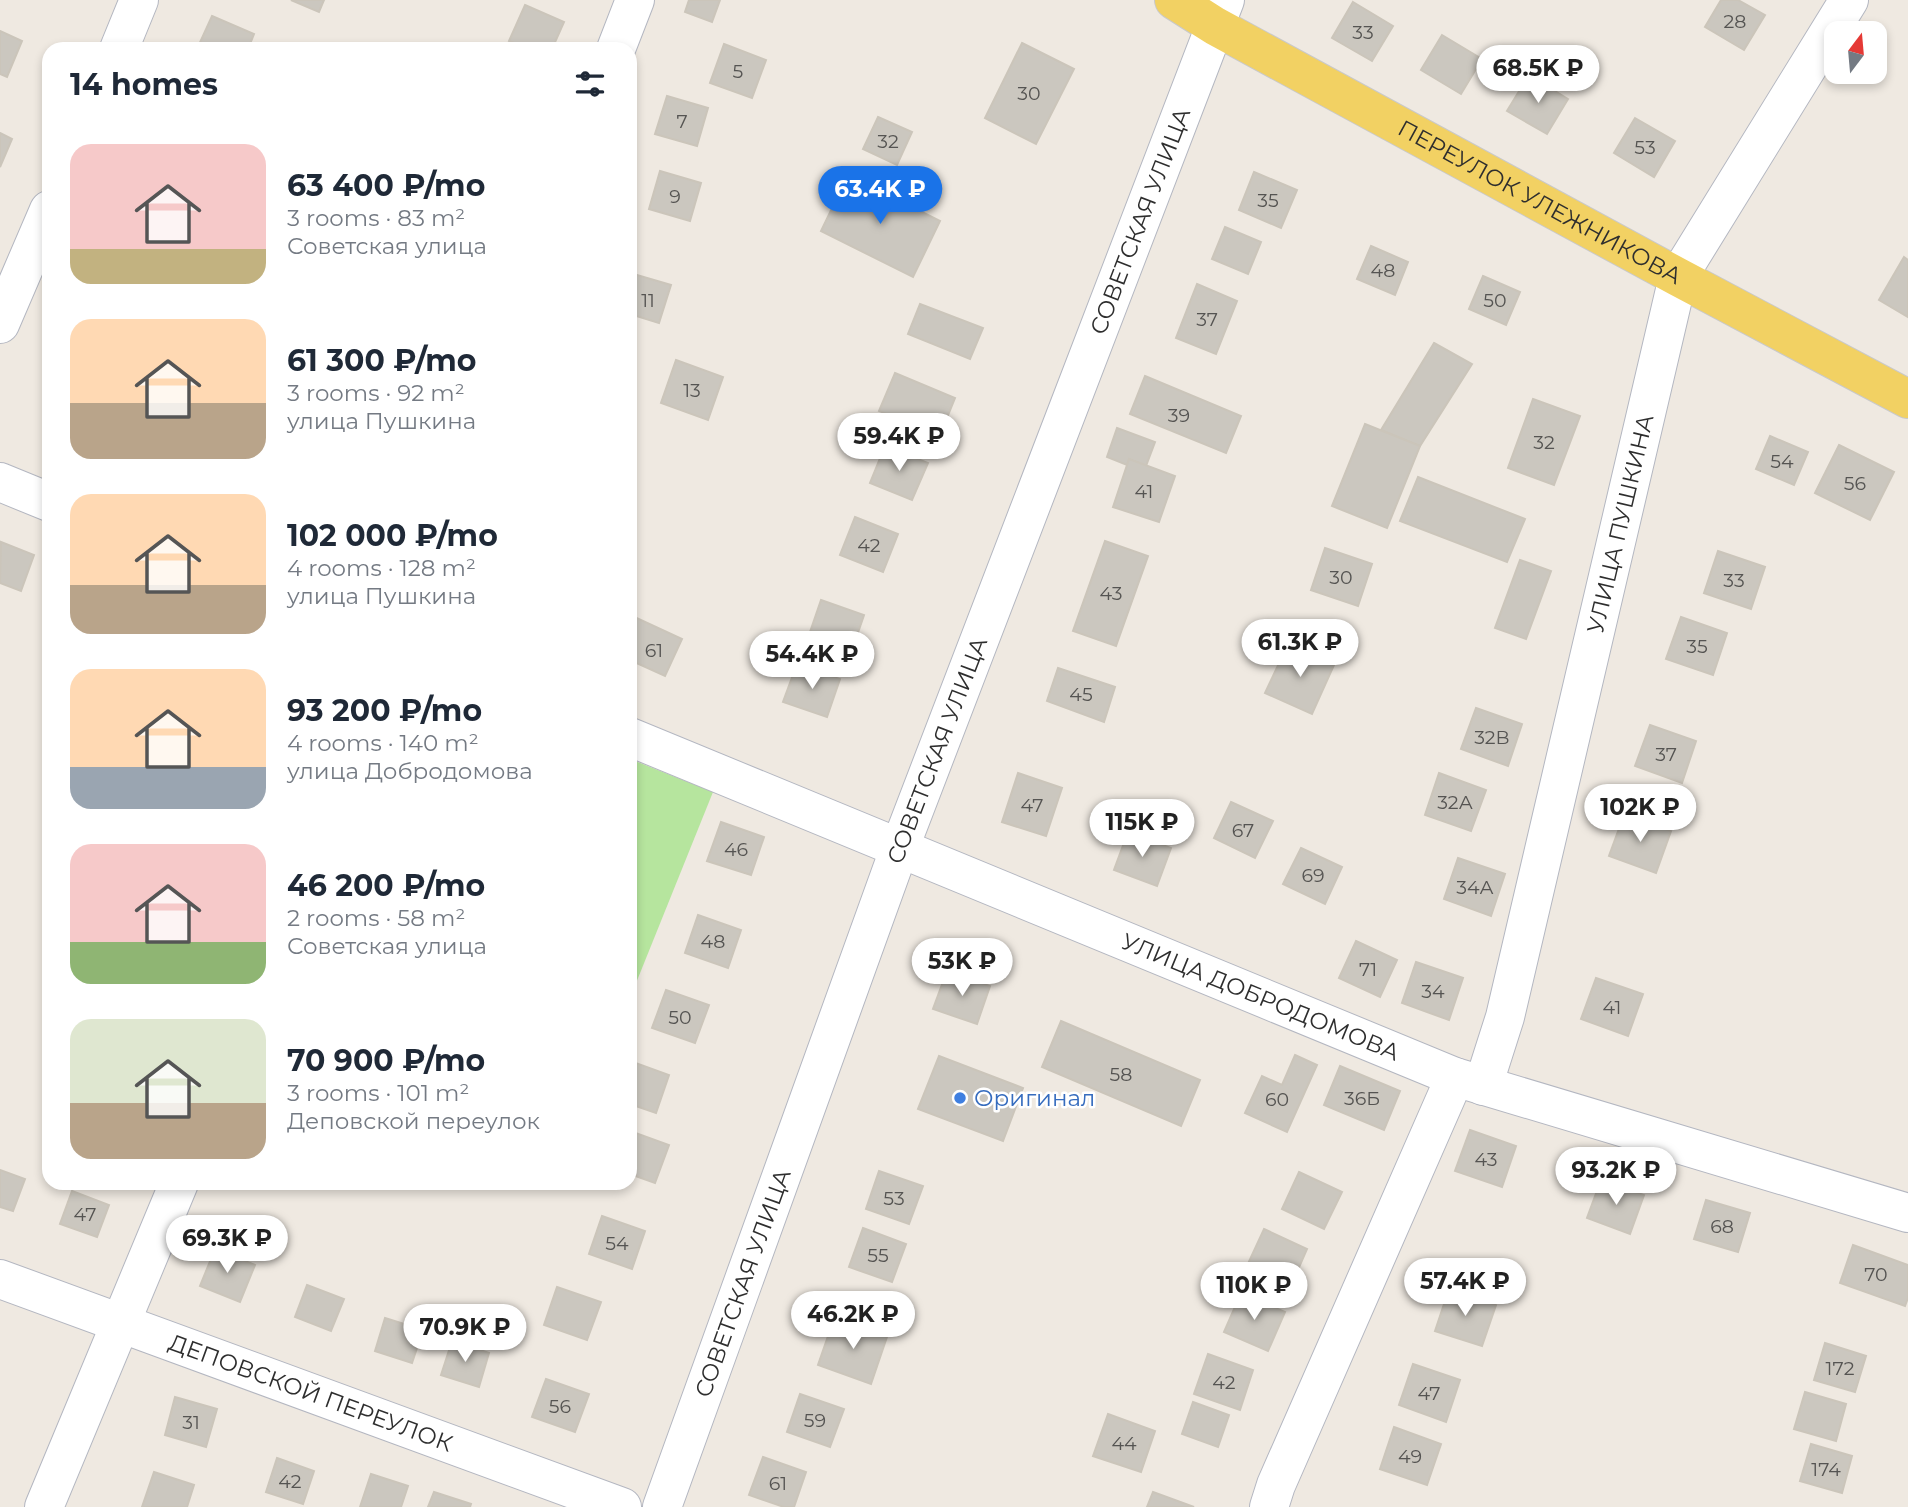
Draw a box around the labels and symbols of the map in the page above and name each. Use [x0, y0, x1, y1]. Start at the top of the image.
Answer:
house number: 28 [1724, 10, 1746, 33]
house number: 33 [1352, 21, 1374, 44]
north arrow [1824, 21, 1886, 84]
pin: 68.5K ₽ [1473, 46, 1603, 105]
house number: 5 [733, 60, 744, 83]
house number: 30 [1017, 82, 1041, 105]
street label: СОВЕТСКАЯ УЛИЦА [1084, 104, 1196, 338]
house number: 7 [676, 110, 688, 133]
street label: ПЕРЕУЛОК УЛЕЖНИКОВА [1393, 114, 1686, 290]
house number: 32 [877, 130, 899, 153]
house number: 53 [1634, 136, 1656, 159]
pin: 63.4K ₽ [815, 166, 945, 226]
house number: 9 [669, 185, 681, 208]
house number: 35 [1257, 189, 1279, 212]
house number: 48 [1371, 259, 1395, 282]
house number: 11 [641, 289, 655, 312]
house number: 50 [1483, 289, 1507, 312]
house number: 37 [1196, 308, 1218, 331]
house number: 13 [683, 379, 701, 402]
house number: 39 [1168, 404, 1190, 427]
street label: УЛИЦА ПУШКИНА [1581, 411, 1659, 636]
pin: 59.4K ₽ [834, 414, 964, 473]
house number: 32 [1533, 431, 1555, 454]
house number: 54 [1770, 450, 1794, 473]
house number: 56 [1844, 472, 1866, 495]
house number: 41 [1135, 480, 1153, 503]
house number: 42 [857, 534, 881, 557]
house number: 30 [1329, 566, 1353, 589]
house number: 33 [1723, 569, 1745, 592]
house number: 43 [1100, 582, 1123, 605]
pin: 61.3K ₽ [1235, 620, 1365, 679]
pin: 54.4K ₽ [747, 632, 877, 691]
street label: СОВЕТСКАЯ УЛИЦА [881, 633, 993, 868]
house number: 35 [1686, 635, 1708, 658]
house number: 61 [645, 639, 663, 662]
house number: 45 [1069, 683, 1093, 706]
house number: 32В [1474, 726, 1510, 749]
house number: 37 [1655, 743, 1677, 766]
pin: 102K ₽ [1583, 784, 1697, 844]
house number: 32А [1437, 791, 1473, 814]
house number: 47 [1021, 794, 1043, 817]
pin: 115K ₽ [1085, 800, 1199, 859]
house number: 67 [1232, 819, 1254, 842]
house number: 46 [724, 838, 748, 861]
house number: 69 [1301, 864, 1325, 887]
house number: 34А [1456, 876, 1494, 899]
street label: УЛИЦА ДОБРОДОМОВА [1117, 927, 1404, 1067]
house number: 48 [701, 930, 725, 953]
pin: 53K ₽ [913, 939, 1011, 998]
house number: 71 [1359, 958, 1377, 981]
house number: 34 [1421, 980, 1445, 1003]
house number: 41 [1603, 996, 1621, 1019]
house number: 50 [668, 1006, 692, 1029]
house number: 58 [1110, 1063, 1132, 1086]
place label: Оригинал [974, 1084, 1095, 1112]
house number: 36Б [1344, 1087, 1380, 1110]
house number: 60 [1265, 1088, 1289, 1111]
marker: Оригинал [952, 1090, 968, 1106]
house number: 43 [1475, 1148, 1498, 1171]
pin: 93.2K ₽ [1551, 1148, 1681, 1207]
street label: СОВЕТСКАЯ УЛИЦА [689, 1165, 797, 1401]
house number: 53 [883, 1187, 905, 1210]
house number: 47 [74, 1203, 96, 1226]
house number: 68 [1710, 1215, 1734, 1238]
pin: 69.3K ₽ [162, 1216, 292, 1275]
house number: 54 [605, 1232, 629, 1255]
house number: 55 [867, 1244, 889, 1267]
pin: 57.4K ₽ [1400, 1258, 1530, 1318]
pin: 110K ₽ [1197, 1262, 1311, 1322]
house number: 70 [1864, 1263, 1888, 1286]
pin: 46.2K ₽ [788, 1292, 918, 1351]
pin: 70.9K ₽ [400, 1304, 530, 1364]
street label: ДЕПОВСКОЙ ПЕРЕУЛОК [165, 1328, 456, 1458]
house number: 172 [1826, 1357, 1855, 1380]
house number: 42 [1212, 1371, 1236, 1394]
house number: 47 [1418, 1382, 1440, 1405]
house number: 56 [549, 1395, 571, 1418]
house number: 59 [804, 1409, 826, 1432]
house number: 31 [182, 1411, 200, 1434]
house number: 44 [1111, 1432, 1137, 1455]
house number: 49 [1398, 1445, 1422, 1468]
house number: 174 [1811, 1458, 1841, 1481]
house number: 42 [278, 1470, 302, 1493]
house number: 61 [769, 1472, 787, 1495]

